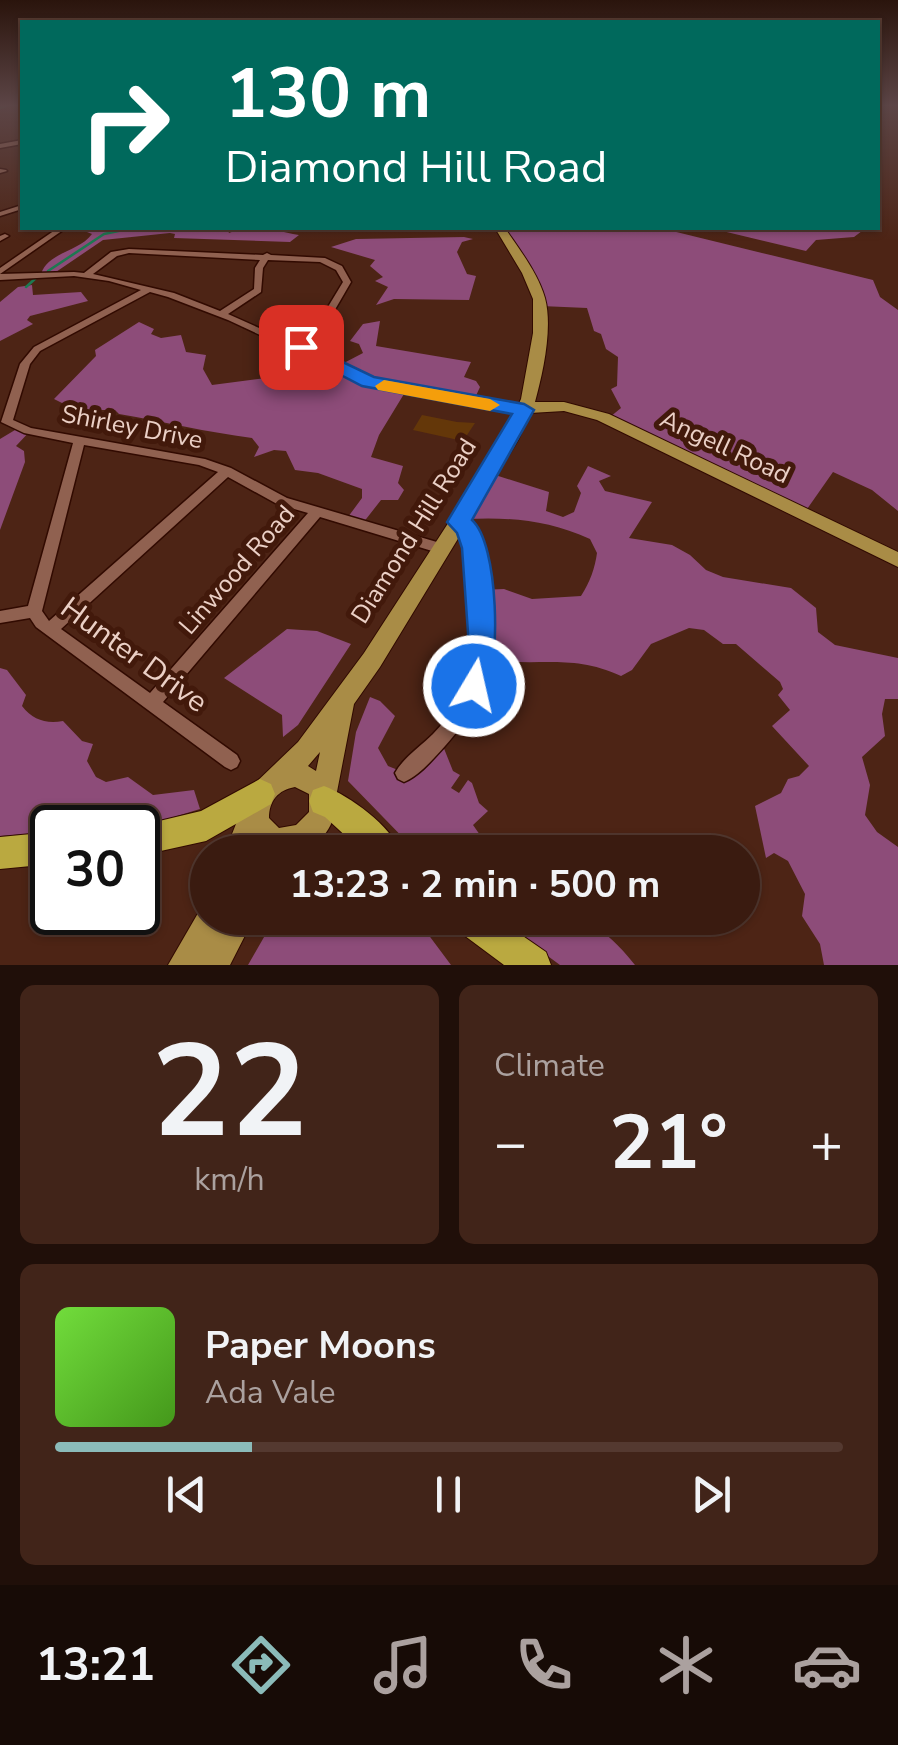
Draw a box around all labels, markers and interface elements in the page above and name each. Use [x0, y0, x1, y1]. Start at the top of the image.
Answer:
text: 130 m [225, 46, 431, 142]
icon: right [60, 60, 190, 190]
text: Diamond Hill Road [225, 137, 607, 198]
pin [259, 305, 344, 390]
icon: arrive [274, 320, 329, 375]
street label: Shirley Drive [58, 397, 206, 457]
street label: Angell Road [654, 402, 796, 492]
street label: Diamond Hill Road [343, 432, 485, 630]
street label: Linwood Road [171, 498, 303, 642]
street label: Hunter Drive [52, 588, 216, 722]
position arrow [422, 634, 526, 738]
speed limit sign: 30 [30, 805, 160, 935]
text: 13:23 · 2 min · 500 m [290, 859, 660, 910]
text: 22 [151, 1004, 308, 1181]
text: Climate [494, 1044, 605, 1087]
text: 21° [609, 1092, 728, 1194]
text: − [494, 1106, 527, 1181]
text: + [810, 1106, 843, 1181]
text: km/h [194, 1158, 265, 1201]
text: Paper Moons [205, 1320, 436, 1371]
text: Ada Vale [205, 1371, 336, 1414]
icon: previous [159, 1467, 214, 1522]
icon: pause [421, 1467, 476, 1522]
icon: next [684, 1467, 739, 1522]
icon: directions [226, 1630, 296, 1700]
icon: music [368, 1630, 438, 1700]
icon: phone [509, 1630, 579, 1700]
icon: climate [651, 1630, 721, 1700]
icon: car [792, 1630, 862, 1700]
text: 13:21 [36, 1635, 155, 1696]

